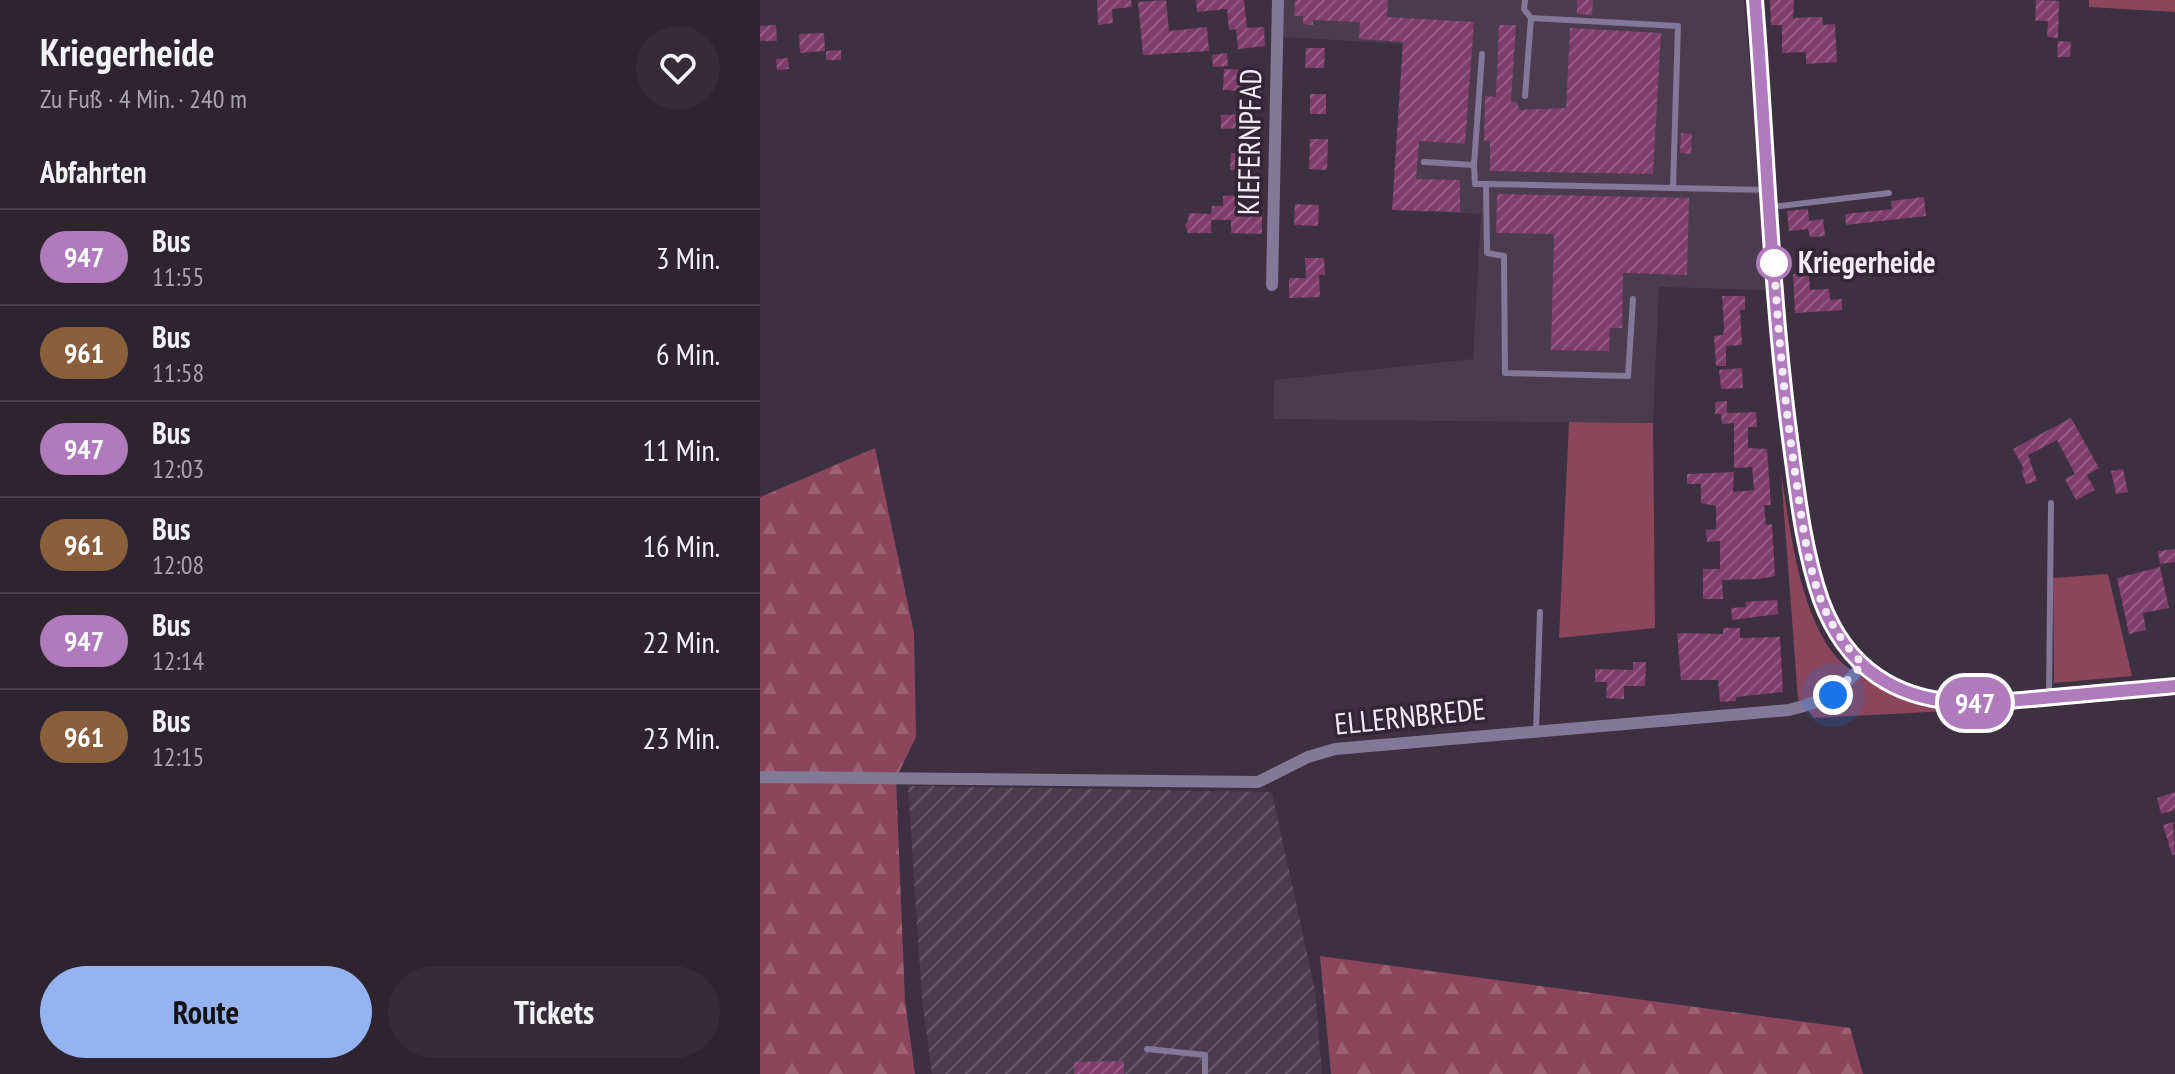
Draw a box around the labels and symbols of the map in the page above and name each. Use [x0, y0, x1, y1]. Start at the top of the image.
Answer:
street label: KIEFERNPFAD [1228, 68, 1269, 215]
place label: Kriegerheide [1798, 242, 1936, 281]
marker: Kriegerheide [1757, 246, 1791, 280]
your location [1813, 675, 1853, 715]
line badge: 947 [1929, 677, 2021, 729]
street label: ELLERNBREDE [1333, 688, 1487, 743]

